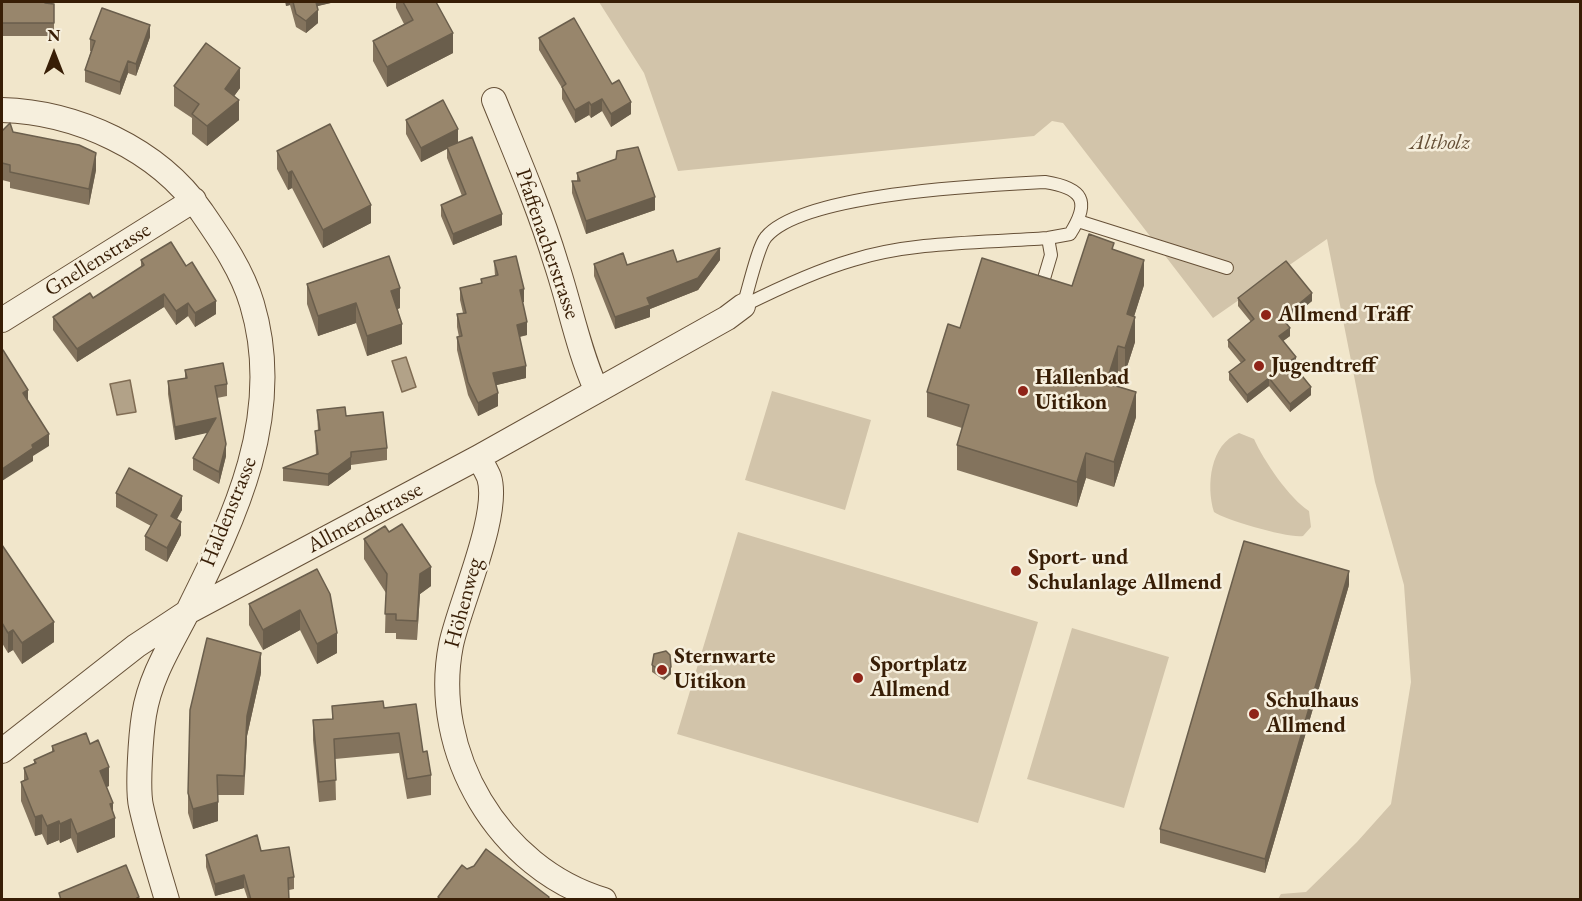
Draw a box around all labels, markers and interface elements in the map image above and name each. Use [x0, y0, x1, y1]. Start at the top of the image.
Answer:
north arrow [24, 24, 84, 84]
text: N [48, 25, 60, 46]
park label: Altholz [1410, 130, 1470, 156]
street label: Pfaffenacherstrasse [509, 165, 585, 323]
street label: Gnellenstrasse [40, 217, 156, 303]
place label: Allmend Träff [1278, 302, 1410, 328]
marker: Allmend Träff [1259, 308, 1273, 322]
place label: Jugendtreff [1271, 353, 1376, 379]
marker: Jugendtreff [1252, 359, 1266, 373]
place label: Hallenbad Uitikon [1035, 365, 1129, 416]
marker: Hallenbad Uitikon [1016, 384, 1030, 398]
street label: Haldenstrasse [195, 453, 263, 571]
street label: Allmendstrasse [303, 476, 427, 560]
place label: Sport- und Schulanlage Allmend [1028, 545, 1222, 596]
street label: Höhenweg [439, 555, 489, 651]
marker: Sport- und Schulanlage Allmend [1009, 564, 1023, 578]
place label: Sternwarte Uitikon [674, 644, 776, 696]
place label: Sportplatz Allmend [870, 652, 967, 704]
marker: Sternwarte Uitikon [655, 663, 669, 677]
marker: Sportplatz Allmend [851, 671, 865, 685]
place label: Schulhaus Allmend [1266, 688, 1359, 740]
marker: Schulhaus Allmend [1247, 707, 1261, 721]

